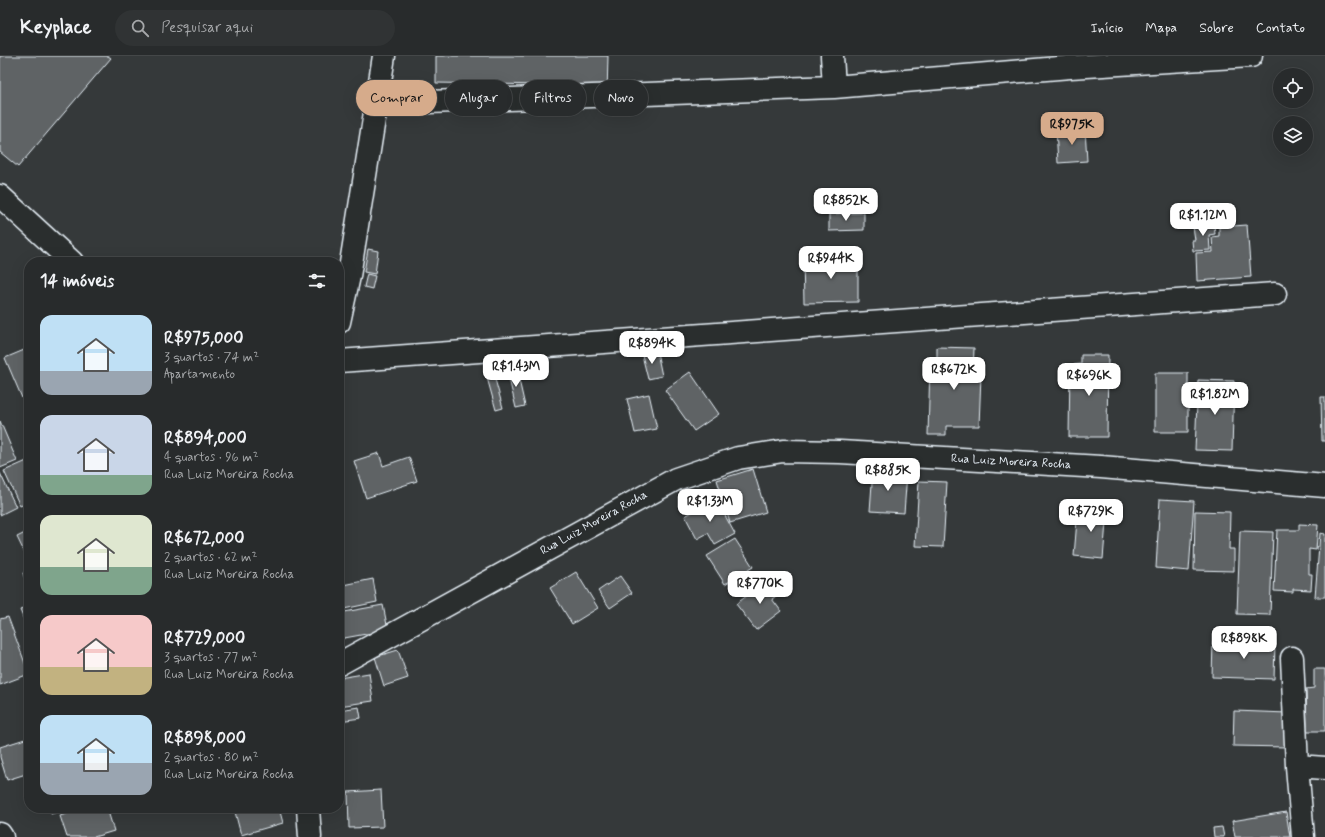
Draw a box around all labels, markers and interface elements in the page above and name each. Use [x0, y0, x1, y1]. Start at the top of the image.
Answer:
search box [115, 10, 395, 46]
text: Keyplace [20, 15, 91, 40]
icon: search [129, 17, 151, 39]
text: Pesquisar aqui [161, 18, 253, 38]
text: Início [1090, 19, 1123, 37]
text: Mapa [1145, 19, 1177, 37]
text: Sobre [1199, 19, 1234, 37]
text: Contato [1256, 19, 1305, 37]
map controls [1273, 68, 1313, 156]
button: locate [1273, 68, 1313, 108]
chip: Comprar [356, 80, 437, 116]
chip: Alugar [445, 80, 512, 116]
chip: Filtros [520, 80, 586, 116]
chip: Novo [594, 80, 648, 116]
pin: R$975K [1039, 112, 1105, 146]
text: R$975K [1050, 116, 1094, 133]
button: layers [1273, 116, 1313, 156]
pin: R$852K [813, 188, 879, 222]
text: R$852K [823, 192, 869, 209]
pin: R$1.12M [1166, 203, 1240, 237]
text: R$1.12M [1179, 207, 1227, 224]
pin: R$944K [798, 246, 864, 280]
text: R$944K [808, 250, 854, 267]
text: 14 imóveis [40, 270, 114, 292]
icon: filters [306, 270, 328, 292]
text: R$975,000 [164, 327, 243, 349]
icon: home [72, 331, 120, 379]
pin: R$894K [619, 331, 685, 365]
text: R$894K [628, 335, 676, 352]
text: 3 quartos · 74 m² [164, 349, 259, 366]
pin: R$1.43M [479, 354, 553, 388]
pin: R$672K [921, 357, 987, 391]
text: R$1.43M [492, 358, 540, 375]
text: R$672K [931, 361, 977, 378]
pin: R$696K [1056, 363, 1122, 397]
text: Apartamento [164, 366, 235, 383]
text: R$696K [1067, 367, 1111, 384]
pin: R$1.82M [1178, 382, 1252, 416]
text: R$1.82M [1190, 386, 1240, 403]
text: R$894,000 [164, 427, 247, 449]
icon: home [72, 431, 120, 479]
text: 4 quartos · 96 m² [164, 449, 258, 466]
street label: Rua Luiz Moreira Rocha [951, 451, 1071, 473]
pin: R$885K [855, 458, 921, 492]
text: R$885K [865, 462, 911, 479]
text: Rua Luiz Moreira Rocha [164, 466, 294, 483]
street label: Rua Luiz Moreira Rocha [538, 487, 650, 559]
pin: R$1.33M [673, 489, 747, 523]
text: R$1.33M [687, 493, 733, 510]
pin: R$729K [1058, 499, 1124, 533]
text: R$729K [1068, 503, 1114, 520]
text: R$672,000 [164, 527, 244, 549]
icon: home [72, 531, 120, 579]
text: 2 quartos · 62 m² [164, 549, 257, 566]
text: Rua Luiz Moreira Rocha [164, 566, 294, 583]
pin: R$770K [727, 571, 793, 605]
text: R$770K [737, 575, 783, 592]
pin: R$898K [1211, 626, 1277, 660]
text: R$729,000 [164, 627, 245, 649]
text: R$898K [1221, 630, 1267, 647]
icon: home [72, 631, 120, 679]
text: 3 quartos · 77 m² [164, 649, 258, 666]
text: Rua Luiz Moreira Rocha [164, 666, 294, 683]
text: R$898,000 [164, 727, 246, 749]
icon: home [72, 731, 120, 779]
text: 2 quartos · 80 m² [164, 749, 258, 766]
text: Rua Luiz Moreira Rocha [164, 766, 294, 783]

